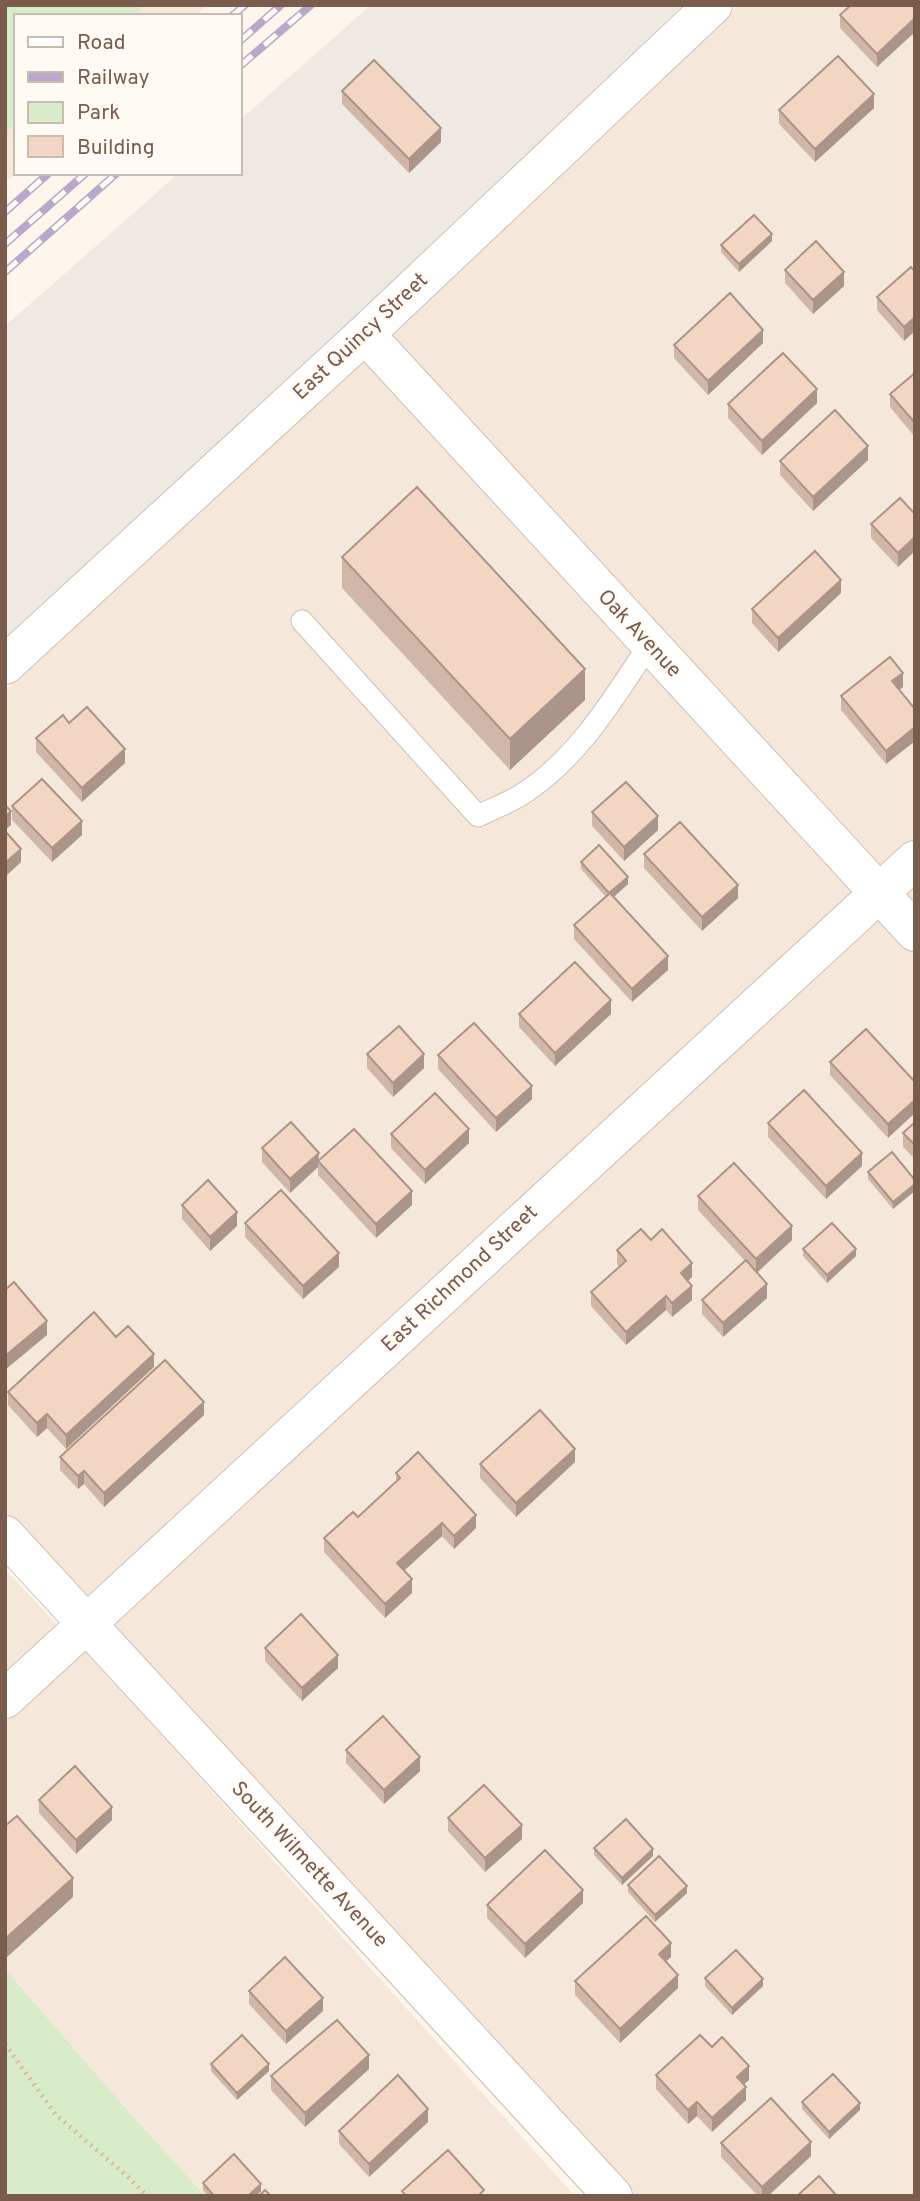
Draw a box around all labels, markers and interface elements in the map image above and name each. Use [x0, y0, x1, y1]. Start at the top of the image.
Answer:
legend [14, 14, 242, 175]
text: Road [77, 30, 126, 57]
text: Railway [77, 65, 150, 92]
text: Park [77, 100, 120, 127]
text: Building [77, 135, 155, 162]
street label: East Quincy Street [288, 267, 434, 407]
street label: Oak Avenue [591, 584, 687, 684]
street label: East Richmond Street [376, 1199, 544, 1359]
street label: South Wilmette Avenue [225, 1776, 393, 1954]

